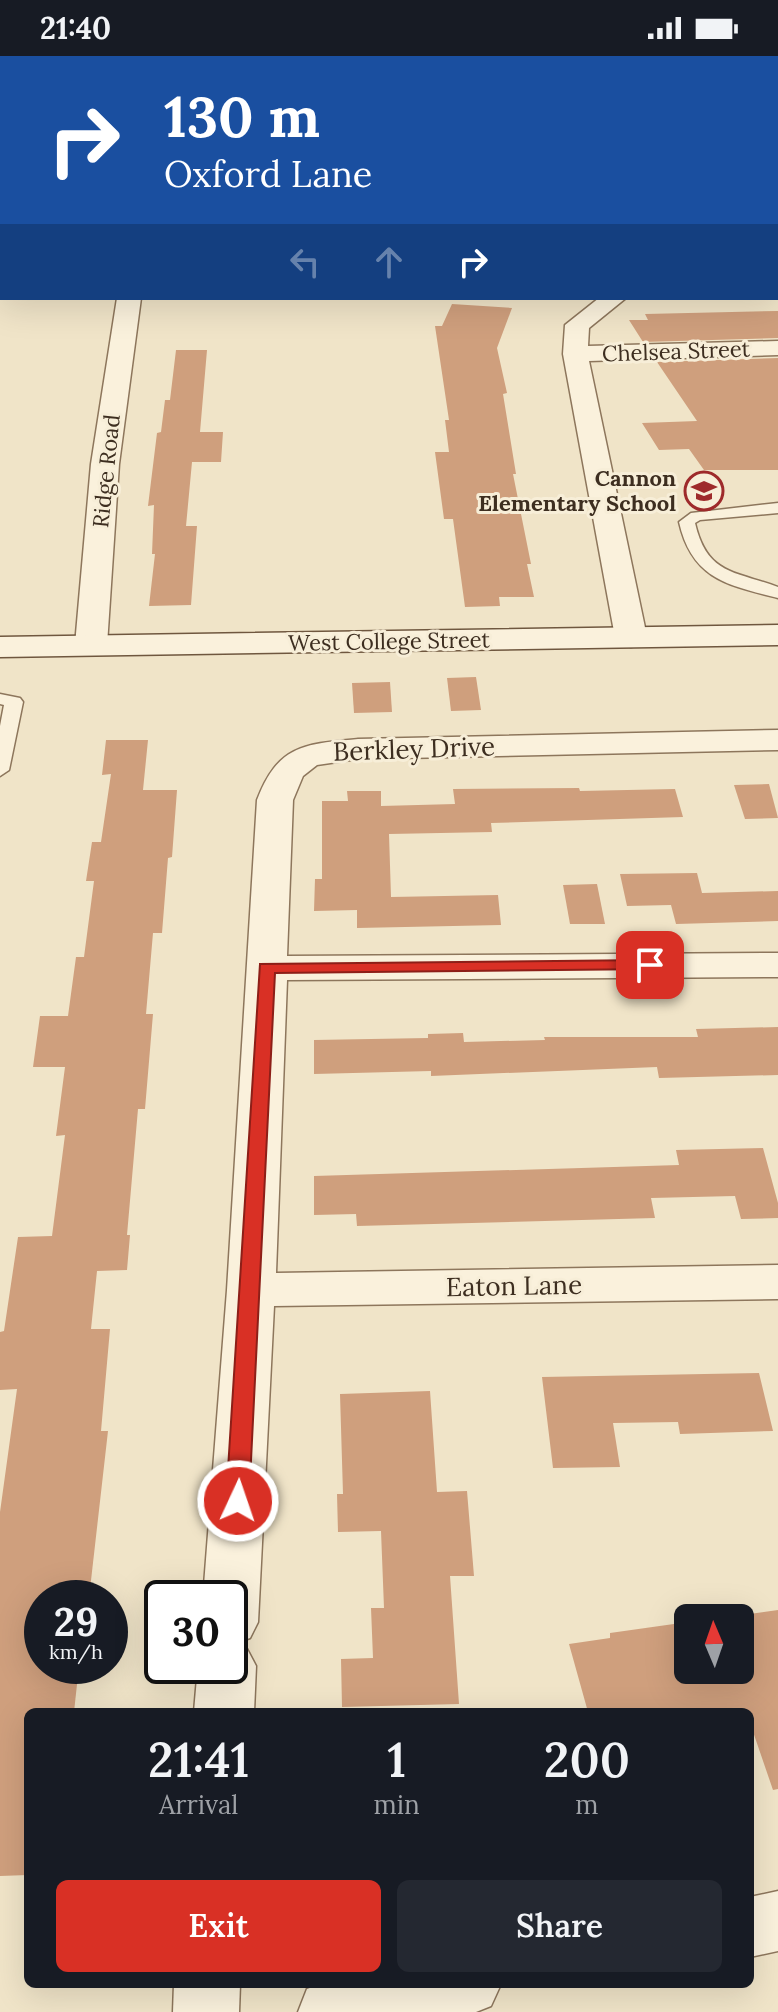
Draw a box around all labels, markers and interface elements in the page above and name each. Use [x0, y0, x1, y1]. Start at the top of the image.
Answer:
text: 21:40 [40, 9, 111, 47]
text: 130 m [164, 81, 320, 152]
icon: right [32, 88, 136, 192]
text: Oxford Lane [164, 151, 372, 197]
icon: left [283, 240, 327, 284]
icon: ahead [367, 240, 411, 284]
icon: right [451, 240, 495, 284]
street label: Chelsea Street [602, 334, 751, 368]
street label: Ridge Road [86, 413, 126, 529]
place label: Cannon Elementary School [478, 464, 676, 517]
school or university icon: Cannon Elementary School [683, 470, 725, 512]
street label: West College Street [288, 625, 491, 657]
street label: Berkley Drive [332, 729, 496, 768]
pin [616, 931, 684, 999]
icon: arrive [628, 943, 672, 987]
street label: Eaton Lane [446, 1268, 582, 1303]
position arrow [196, 1459, 280, 1543]
speed limit sign: 30 [144, 1580, 248, 1684]
text: 29 [54, 1596, 98, 1647]
north arrow [674, 1604, 754, 1684]
map controls [674, 1604, 754, 1684]
text: km/h [49, 1639, 103, 1664]
text: 21:41 [148, 1729, 249, 1790]
text: 1 [387, 1729, 406, 1790]
text: 200 [544, 1729, 630, 1790]
text: Arrival [159, 1788, 238, 1821]
text: min [373, 1788, 420, 1821]
text: m [575, 1788, 599, 1821]
button: Exit [56, 1880, 381, 1972]
button: Share [397, 1880, 722, 1972]

